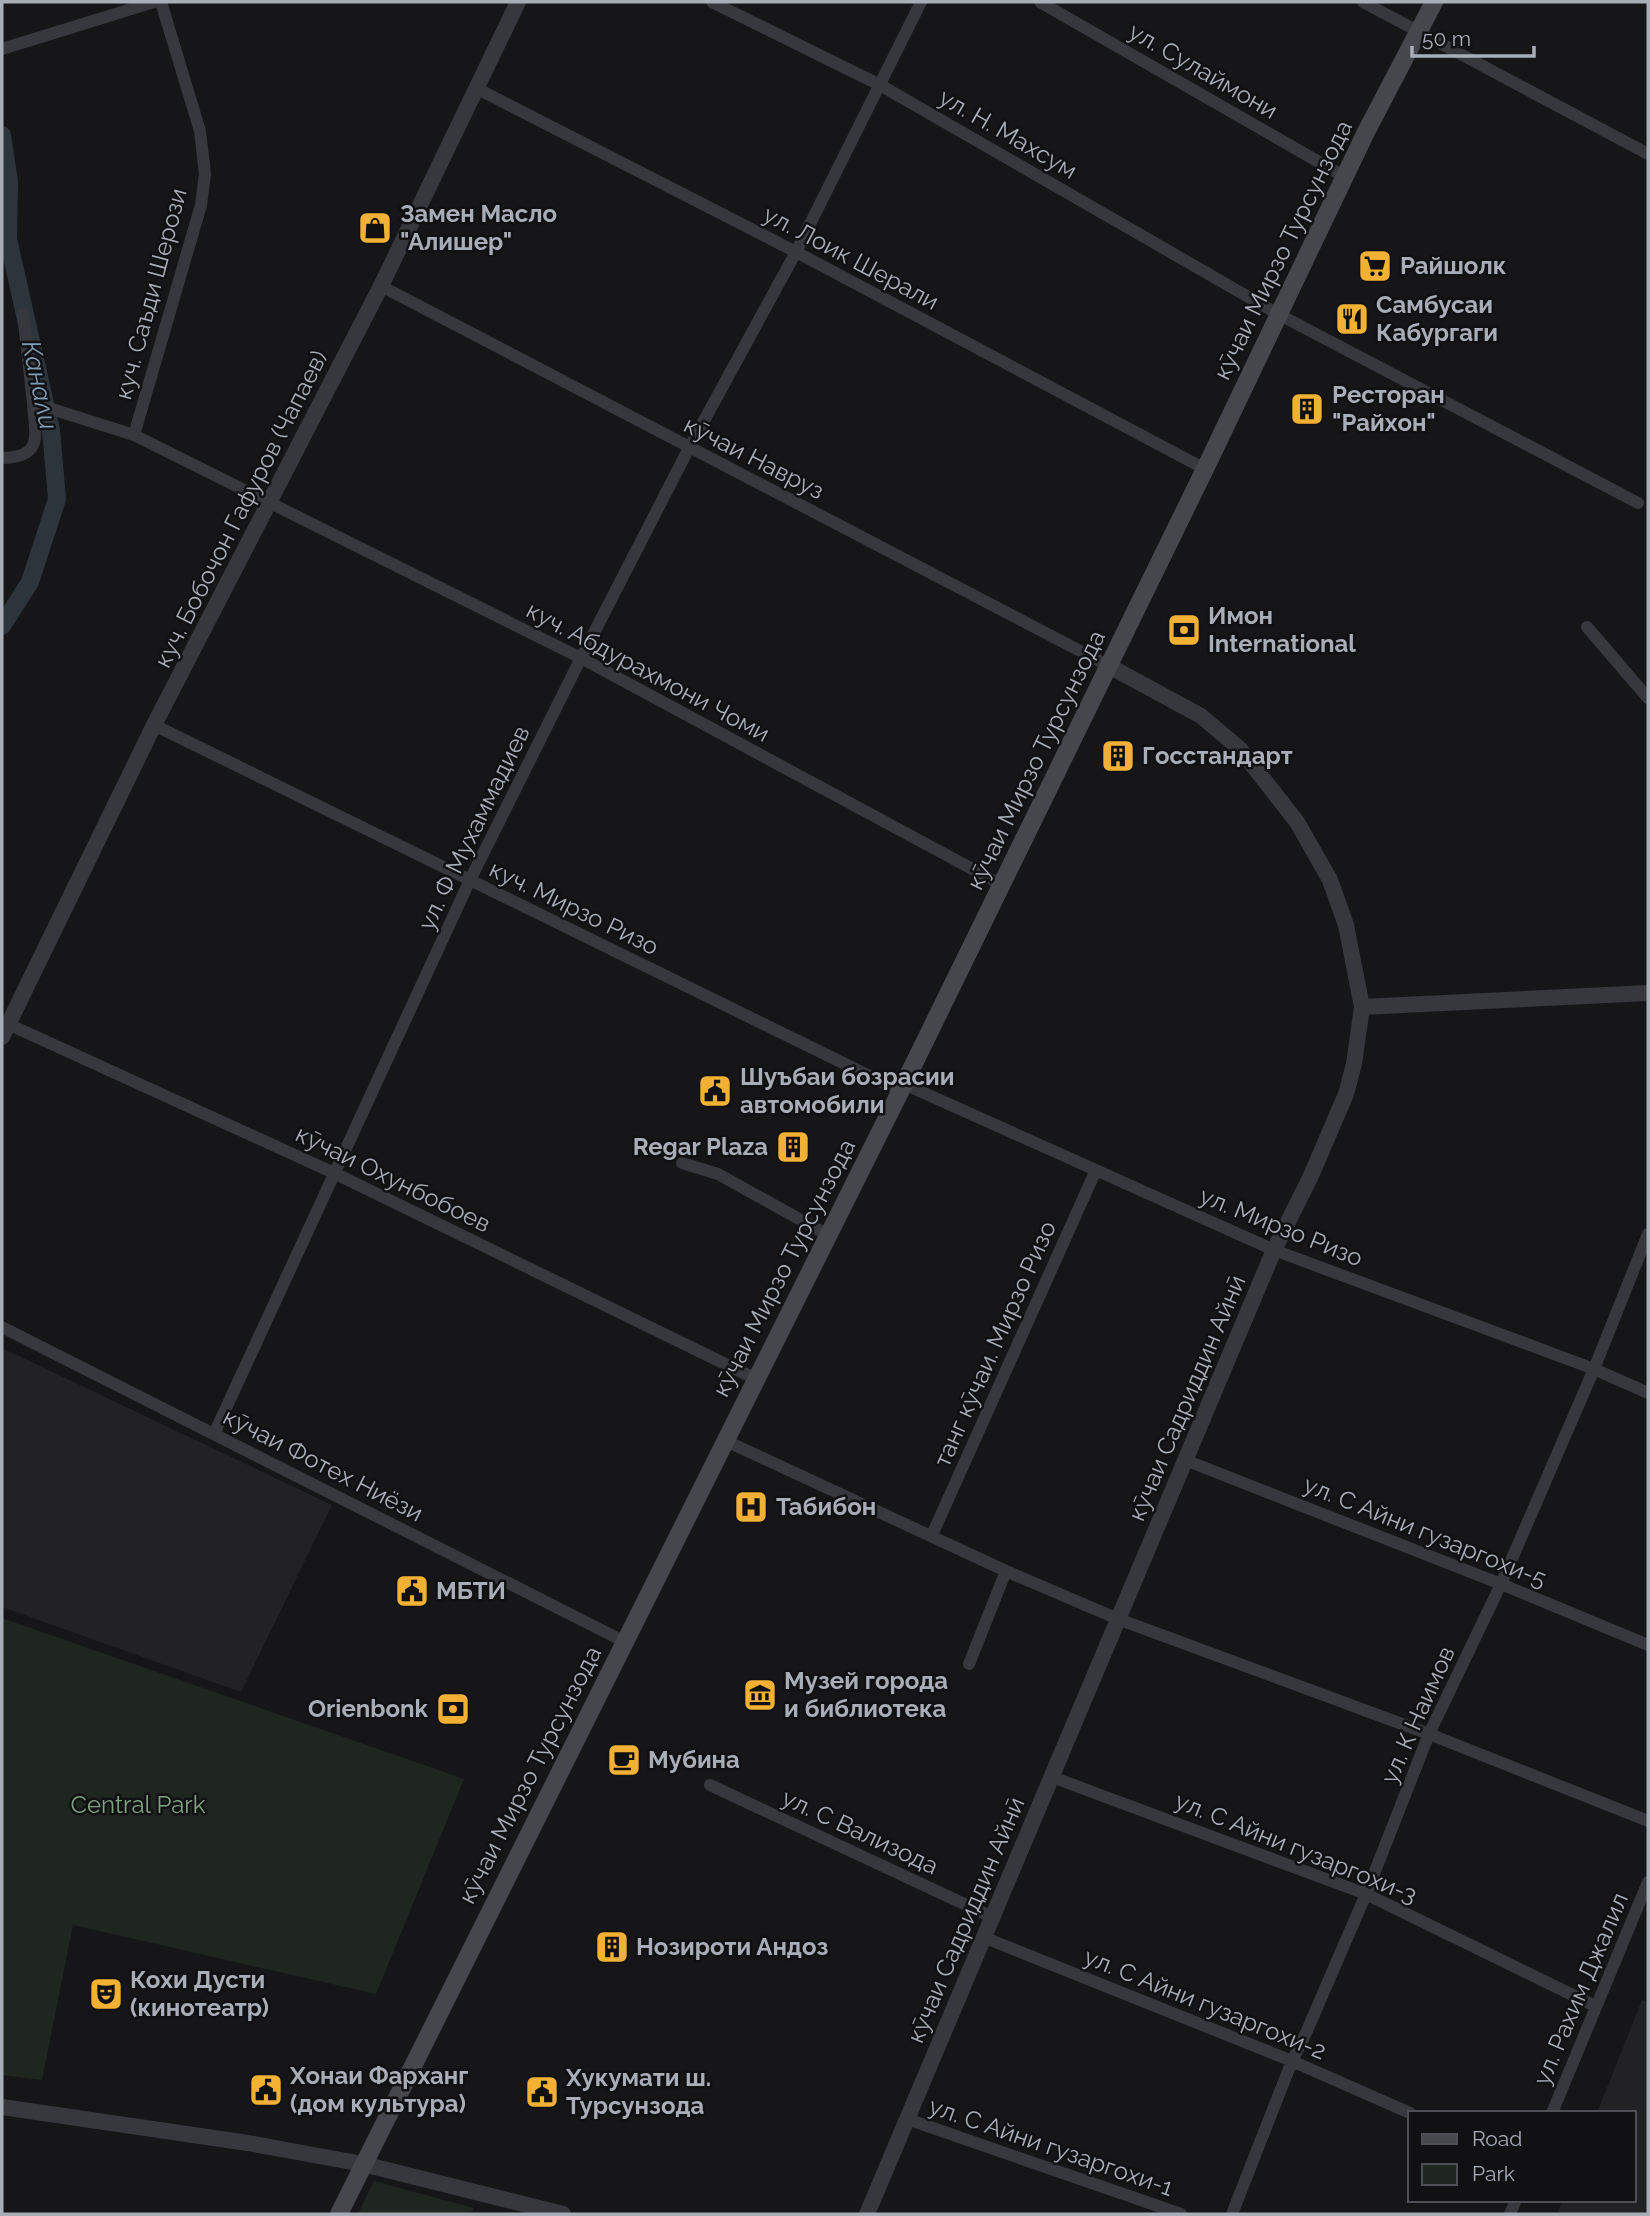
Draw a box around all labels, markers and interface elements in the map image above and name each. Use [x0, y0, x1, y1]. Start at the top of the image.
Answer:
scale bar [1412, 14, 1534, 58]
street label: ул. Сулаймони [1124, 16, 1283, 125]
text: 50 m [1422, 26, 1471, 51]
street label: ул. Н. Махсум [934, 82, 1082, 185]
street label: кӯчаи Мирзо Турсунзода [1207, 115, 1358, 384]
street label: куч. Саъди Шерози [108, 185, 193, 403]
place label: Замен Масло "Алишер" [400, 199, 557, 256]
street label: ул. Лоик Шерали [759, 199, 944, 316]
shop icon: Замен Масло "Алишер" [356, 209, 394, 247]
supermarket icon: Райшолк [1356, 247, 1394, 285]
place label: Райшолк [1400, 251, 1507, 280]
place label: Самбусаи Кабургаги [1376, 290, 1498, 347]
restaurant icon: Самбусаи Кабургаги [1333, 300, 1371, 338]
water label: Канали [16, 338, 64, 432]
street label: куч. Бобочон Гафуров (Чапаев) [148, 345, 333, 672]
place label: Ресторан "Райхон" [1332, 380, 1445, 437]
building icon: Ресторан "Райхон" [1288, 390, 1326, 428]
street label: кӯчаи Навруз [679, 410, 829, 505]
street label: куч. Абдурахмони Чоми [522, 595, 775, 748]
place label: Имон International [1208, 601, 1356, 658]
bank icon: Имон International [1165, 611, 1203, 649]
street label: кӯчаи Мирзо Турсунзода [960, 625, 1111, 894]
street label: ул. Ф Мухаммадиев [411, 721, 536, 935]
building icon: Госстандарт [1099, 737, 1137, 775]
place label: Госстандарт [1142, 741, 1293, 770]
street label: куч. Мирзо Ризо [485, 854, 664, 961]
place label: Шуъбаи бозрасии автомобили [740, 1062, 954, 1119]
public building icon: Шуъбаи бозрасии автомобили [696, 1072, 734, 1110]
street label: кӯчаи Охунбобоев [291, 1119, 495, 1238]
building icon: Regar Plaza [774, 1128, 812, 1166]
place label: Regar Plaza [633, 1132, 768, 1161]
street label: кӯчаи Мирзо Турсунзода [706, 1134, 861, 1401]
street label: ул. Мирзо Ризо [1195, 1181, 1367, 1272]
street label: танг кӯчаи. Мирзо Ризо [927, 1216, 1062, 1471]
street label: кӯчаи Садриддин Айнӣ [1122, 1271, 1251, 1525]
street label: кӯчаи Фотех Ниёзи [219, 1402, 428, 1527]
street label: ул. С Айни гузаргохи-5 [1300, 1470, 1551, 1594]
hospital icon: Табибон [732, 1488, 770, 1526]
place label: Табибон [776, 1492, 876, 1521]
public building icon: МБТИ [393, 1572, 431, 1610]
place label: МБТИ [436, 1576, 506, 1605]
street label: кӯчаи Мирзо Турсунзода [452, 1641, 607, 1908]
street label: ул. К Наимов [1374, 1642, 1461, 1788]
place label: Музей города и библиотека [784, 1666, 948, 1723]
museum icon: Музей города и библиотека [741, 1676, 779, 1714]
bank icon: Orienbonk [434, 1690, 472, 1728]
place label: Orienbonk [308, 1694, 429, 1723]
cafe icon: Мубина [605, 1741, 643, 1779]
place label: Мубина [648, 1745, 740, 1774]
street label: ул. С Вализода [777, 1783, 943, 1880]
street label: ул. С Айни гузаргохи-3 [1171, 1786, 1421, 1909]
park label: Central Park [71, 1790, 206, 1819]
street label: кӯчаи Садриддин Айнӣ [901, 1793, 1030, 2047]
street label: ул. Рахим Джалил [1527, 1888, 1634, 2089]
building icon: Нозироти Андоз [593, 1928, 631, 1966]
place label: Нозироти Андоз [636, 1932, 829, 1961]
street label: ул. С Айни гузаргохи-2 [1080, 1942, 1330, 2065]
place label: Кохи Дусти (кинотеатр) [130, 1965, 269, 2022]
theatre icon: Кохи Дусти (кинотеатр) [87, 1975, 125, 2013]
place label: Хонаи Фарханг (дом культура) [289, 2061, 468, 2118]
place label: Хукумати ш. Турсунзода [565, 2063, 711, 2120]
public building icon: Хонаи Фарханг (дом культура) [247, 2071, 285, 2109]
public building icon: Хукумати ш. Турсунзода [523, 2073, 561, 2111]
street label: ул. С Айни гузаргохи-1 [925, 2091, 1177, 2202]
legend [1408, 2111, 1636, 2202]
text: Road [1472, 2126, 1522, 2151]
text: Park [1472, 2161, 1515, 2186]

